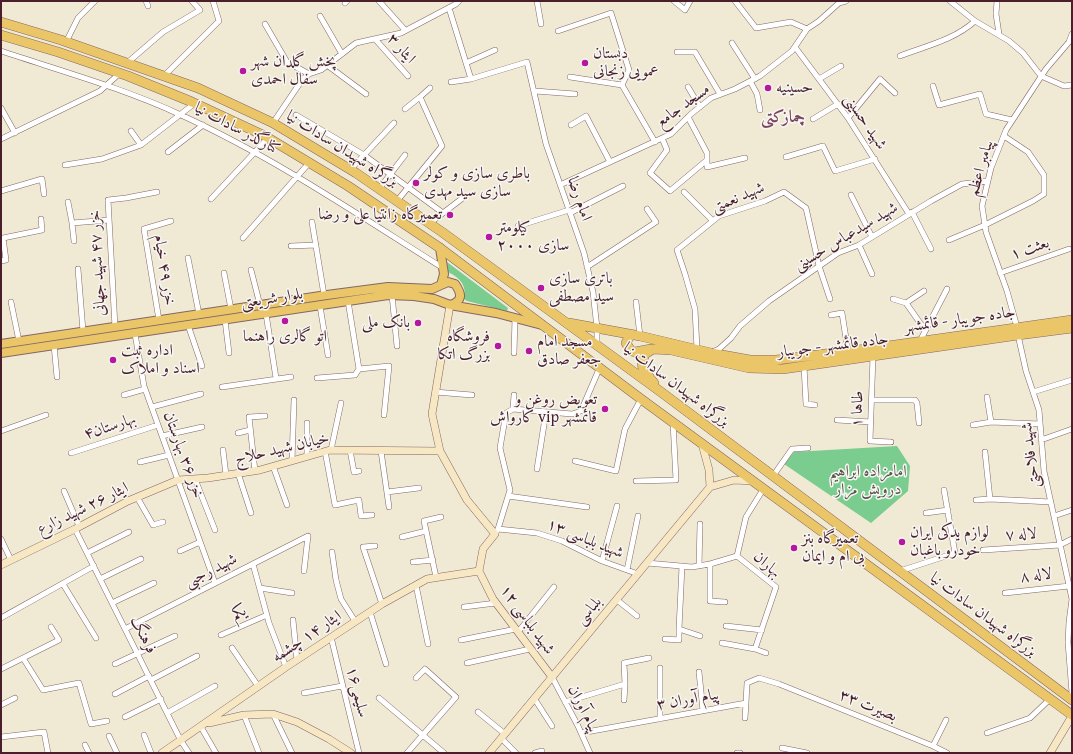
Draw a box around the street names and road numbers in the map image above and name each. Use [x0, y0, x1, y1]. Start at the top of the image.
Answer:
street label: ایثار ۳ [383, 30, 419, 68]
street label: مسجد جامع [652, 80, 714, 132]
street label: شهید حسینی [839, 91, 891, 153]
street label: کنارگذر سادات نیا [191, 98, 283, 160]
street label: بزرگراه شهیدان سادات نیا [282, 107, 402, 191]
street label: پیامبر اعظم [964, 138, 998, 198]
street label: امام رضا [563, 174, 595, 224]
street label: شهید نعمتی [709, 178, 767, 218]
street label: شهید سیدعباس حسینی [790, 198, 902, 276]
street label: خزر ۴۷ شهید جهانی [86, 209, 110, 317]
street label: خزر ۴۹ خیام [149, 233, 179, 307]
street label: بعثت ۱ [1008, 233, 1052, 265]
street label: بلوار شریعتی [240, 285, 304, 313]
street label: جاده جویبار - قائمشهر [903, 303, 1017, 337]
street label: جاده قائمشهر - جویبار [776, 330, 890, 362]
street label: بزرگراه شهیدان سادات نیا [619, 339, 733, 431]
street label: طاها ۱ [848, 390, 868, 428]
street label: خزر ۳۶ بهارستان [158, 409, 208, 501]
street label: بهارستان۴ [81, 410, 139, 444]
street label: شهید فلاحتی [1017, 421, 1045, 489]
street label: خیابان شهید حلاج [233, 429, 331, 469]
street label: ایثار ۲۶ شهید زارع [34, 479, 132, 539]
street label: شهید بلباسی ١٣ [544, 515, 626, 563]
street label: لاله ۷ [1004, 524, 1038, 546]
street label: بهاران [749, 547, 785, 583]
street label: شهید رجبی [182, 550, 240, 592]
street label: لاله ۸ [1019, 565, 1053, 587]
street label: بزرگراه شهیدان سادات نیا [926, 569, 1040, 661]
street label: شهید بلباسی ١٢ [495, 582, 559, 658]
street label: بلباسی [572, 593, 606, 629]
street label: یکم [229, 601, 249, 625]
street label: ایثار ۱۴ چشمه [269, 607, 345, 667]
street label: فرهنگ [125, 613, 161, 657]
street label: سلیمی۱۶ [341, 665, 373, 719]
street label: پیام آوران [563, 682, 603, 736]
street label: پیام آوران ۳ [655, 685, 721, 715]
street label: بصیرت ۳۳ [836, 686, 900, 726]

